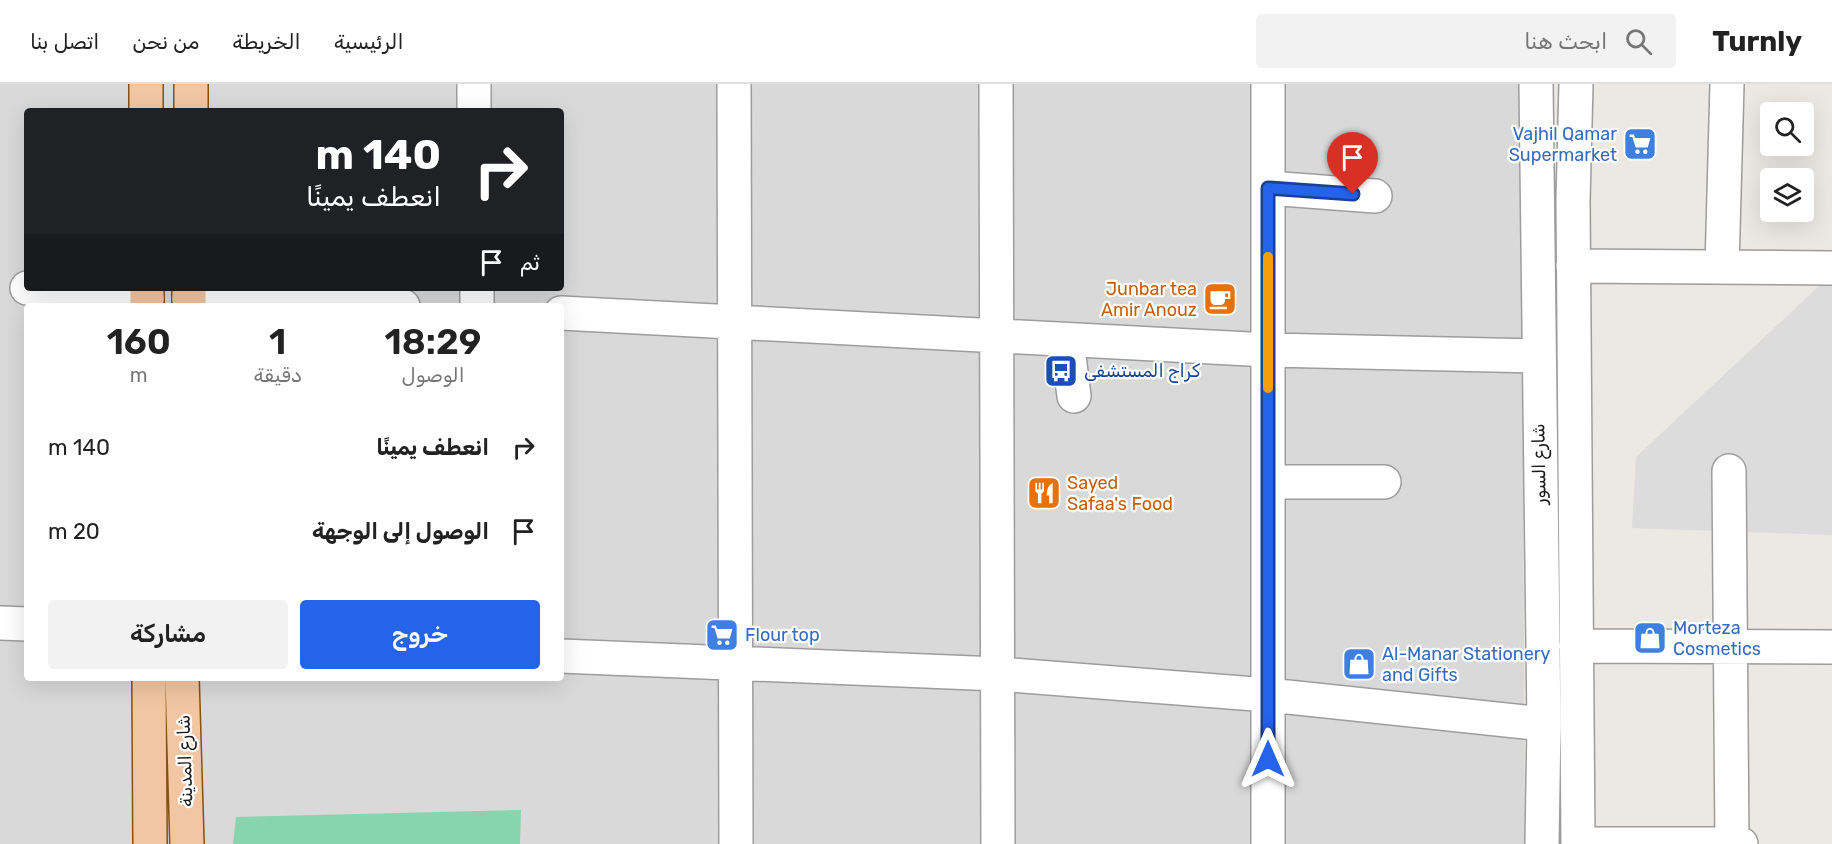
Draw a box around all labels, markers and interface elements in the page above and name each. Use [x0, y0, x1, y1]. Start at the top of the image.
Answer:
search box [1256, 14, 1676, 68]
icon: search [1622, 25, 1655, 58]
text: Turnly [1712, 25, 1802, 58]
text: ابحث هنا [1524, 28, 1607, 55]
text: اتصل بنا [30, 29, 99, 54]
text: من نحن [132, 29, 199, 54]
text: الخريطة [232, 29, 301, 54]
text: الرئيسية [334, 29, 404, 54]
map controls [1760, 102, 1814, 222]
button: search [1760, 102, 1814, 156]
place label: Vajhil Qamar Supermarket [1509, 123, 1617, 166]
supermarket icon: Vajhil Qamar Supermarket [1622, 126, 1658, 162]
text: 140 m [315, 130, 441, 180]
icon: right [462, 132, 540, 210]
pin [1327, 132, 1378, 194]
icon: arrive [1336, 141, 1369, 174]
button: layers [1760, 168, 1814, 222]
text: انعطف يمينًا [306, 181, 441, 213]
icon: arrive [475, 246, 508, 279]
text: ثم [520, 249, 540, 276]
place label: Junbar tea Amir Anouz [1101, 278, 1197, 321]
cafe icon: Junbar tea Amir Anouz [1202, 281, 1238, 317]
text: 160 [107, 320, 171, 363]
text: 1 [269, 320, 286, 363]
text: 18:29 [384, 320, 481, 363]
bus stop icon: كراج المستشفى [1043, 353, 1079, 389]
place label: كراج المستشفى [1084, 360, 1200, 383]
text: m [130, 363, 148, 387]
text: دقيقة [254, 363, 302, 387]
text: الوصول [401, 363, 464, 387]
street label: شارع السور [1527, 423, 1552, 506]
icon: right [507, 431, 540, 464]
text: 140 m [48, 434, 110, 461]
text: انعطف يمينًا [376, 434, 489, 461]
place label: Sayed Safaa's Food [1067, 472, 1173, 515]
restaurant icon: Sayed Safaa's Food [1026, 475, 1062, 511]
icon: arrive [507, 515, 540, 548]
text: 20 m [48, 518, 100, 545]
text: الوصول إلى الوجهة [312, 518, 489, 545]
button: مشاركة [48, 600, 288, 669]
button: خروج [300, 600, 540, 669]
supermarket icon: Flour top [704, 617, 740, 653]
place label: Morteza Cosmetics [1673, 617, 1761, 660]
shop icon: Morteza Cosmetics [1632, 620, 1668, 656]
place label: Flour top [745, 624, 820, 646]
place label: Al-Manar Stationery and Gifts [1382, 643, 1551, 686]
shop icon: Al-Manar Stationery and Gifts [1341, 646, 1377, 682]
street label: شارع المدينة [172, 714, 199, 807]
position arrow [1236, 727, 1300, 791]

